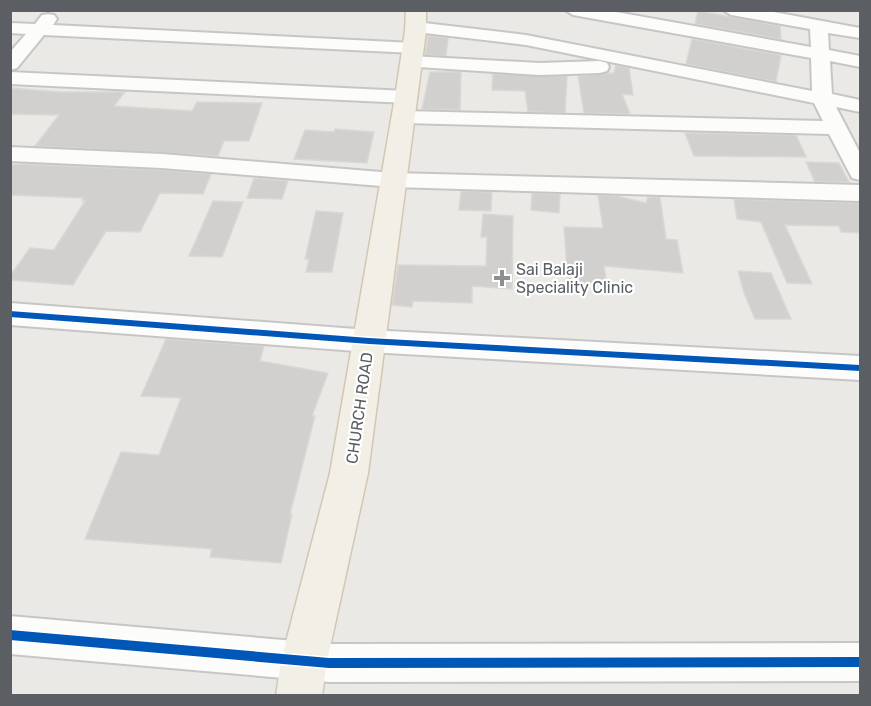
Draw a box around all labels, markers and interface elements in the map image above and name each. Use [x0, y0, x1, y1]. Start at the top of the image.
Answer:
place label: Sai Balaji Speciality Clinic [516, 260, 633, 297]
marker: Sai Balaji Speciality Clinic [493, 269, 511, 287]
street label: CHURCH ROAD [342, 351, 377, 465]

